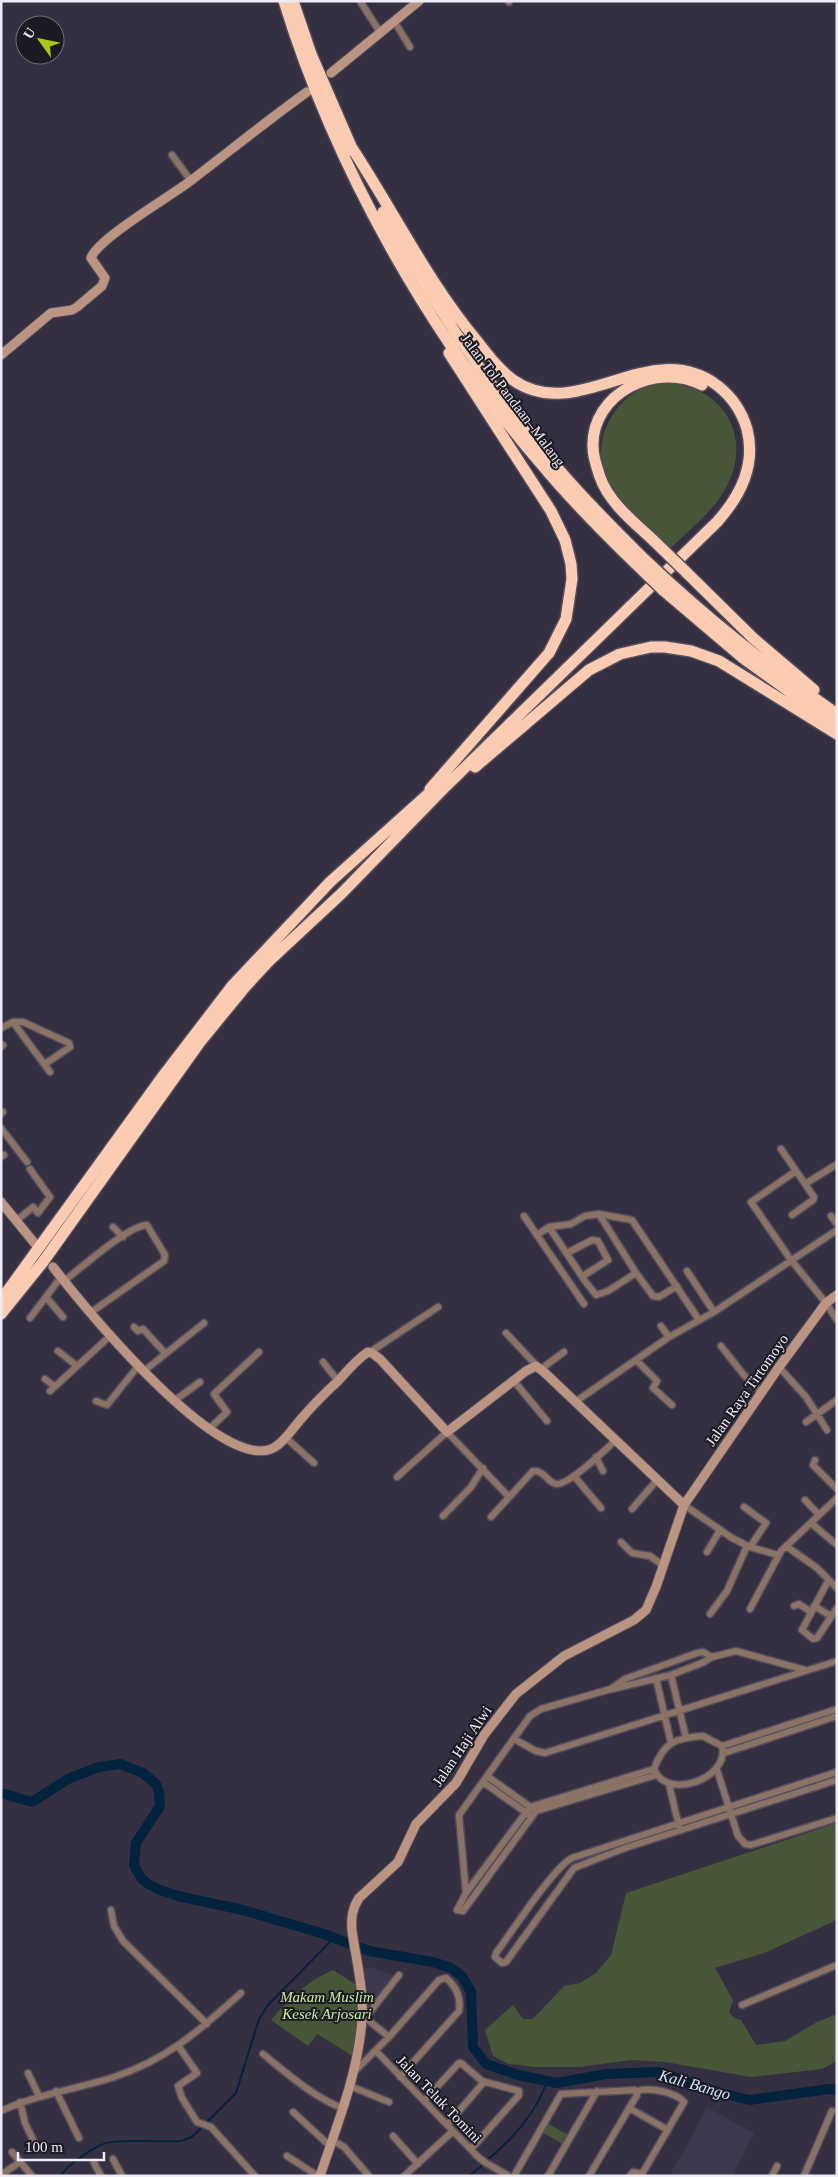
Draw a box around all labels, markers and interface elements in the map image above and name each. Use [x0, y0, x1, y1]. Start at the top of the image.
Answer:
north arrow [15, 15, 65, 65]
text: U [20, 25, 39, 42]
street label: Jalan Tol Pandaan–Malang [458, 331, 568, 470]
street label: Jalan Raya Tirtomoyo [702, 1331, 792, 1449]
street label: Jalan Haji Alwi [429, 1703, 495, 1789]
park label: Makam Muslim Kesek Arjosari [279, 1989, 374, 2022]
street label: Jalan Teluk Tomini [393, 2052, 485, 2146]
water label: Kali Bango [656, 2066, 732, 2104]
scale bar [18, 2130, 104, 2162]
text: 100 m [25, 2139, 63, 2155]

